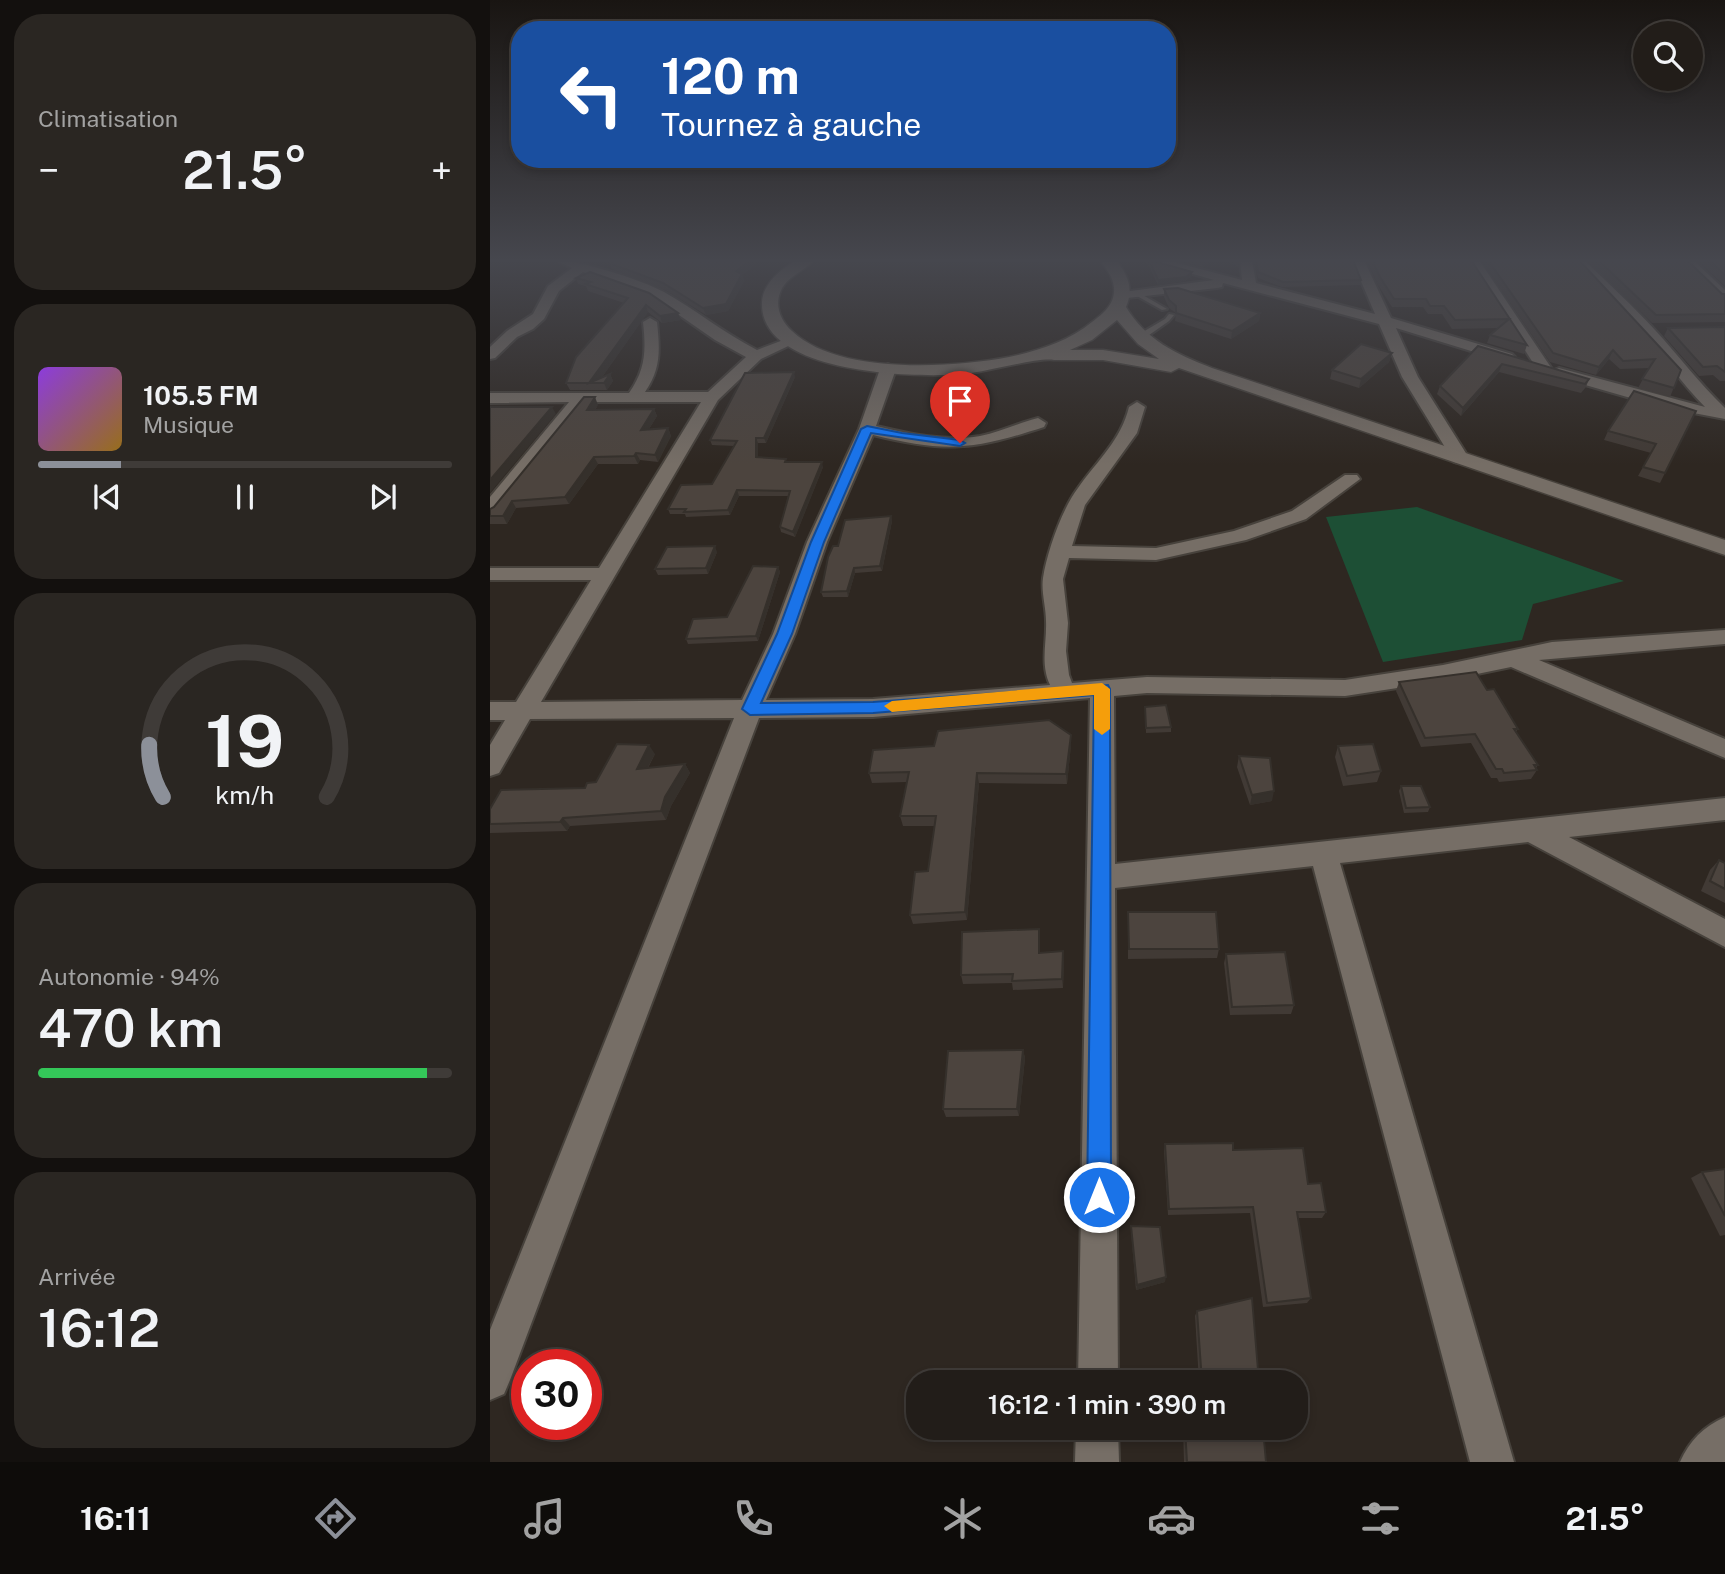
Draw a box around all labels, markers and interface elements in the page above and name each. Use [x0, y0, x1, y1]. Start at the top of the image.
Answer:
map controls [1633, 21, 1703, 91]
button: search [1633, 21, 1703, 91]
text: 120 m [661, 47, 800, 105]
icon: left [546, 49, 637, 140]
text: Climatisation [38, 105, 178, 132]
text: Tournez à gauche [661, 106, 921, 143]
text: 21.5° [182, 140, 308, 201]
text: − [38, 148, 59, 193]
text: + [431, 148, 452, 193]
pin [930, 371, 990, 443]
text: 105.5 FM [143, 380, 259, 411]
icon: arrive [941, 382, 979, 420]
text: Musique [143, 411, 234, 438]
icon: previous [88, 478, 126, 516]
icon: pause [226, 478, 264, 516]
icon: next [364, 478, 402, 516]
text: 19 [205, 698, 285, 783]
text: km/h [216, 780, 274, 810]
text: Autonomie · 94% [38, 963, 220, 990]
text: 470 km [38, 998, 223, 1059]
position arrow [1062, 1160, 1136, 1234]
text: Arrivée [38, 1263, 115, 1290]
text: 16:12 [38, 1298, 160, 1359]
speed limit sign: 30 [511, 1349, 602, 1440]
text: 16:12 · 1 min · 390 m [988, 1389, 1226, 1420]
icon: directions [311, 1494, 360, 1543]
icon: music [520, 1494, 569, 1543]
icon: phone [729, 1494, 778, 1543]
icon: climate [938, 1494, 987, 1543]
icon: car [1147, 1494, 1196, 1543]
icon: filters [1356, 1494, 1405, 1543]
text: 16:11 [80, 1500, 151, 1537]
text: 21.5° [1565, 1500, 1645, 1537]

